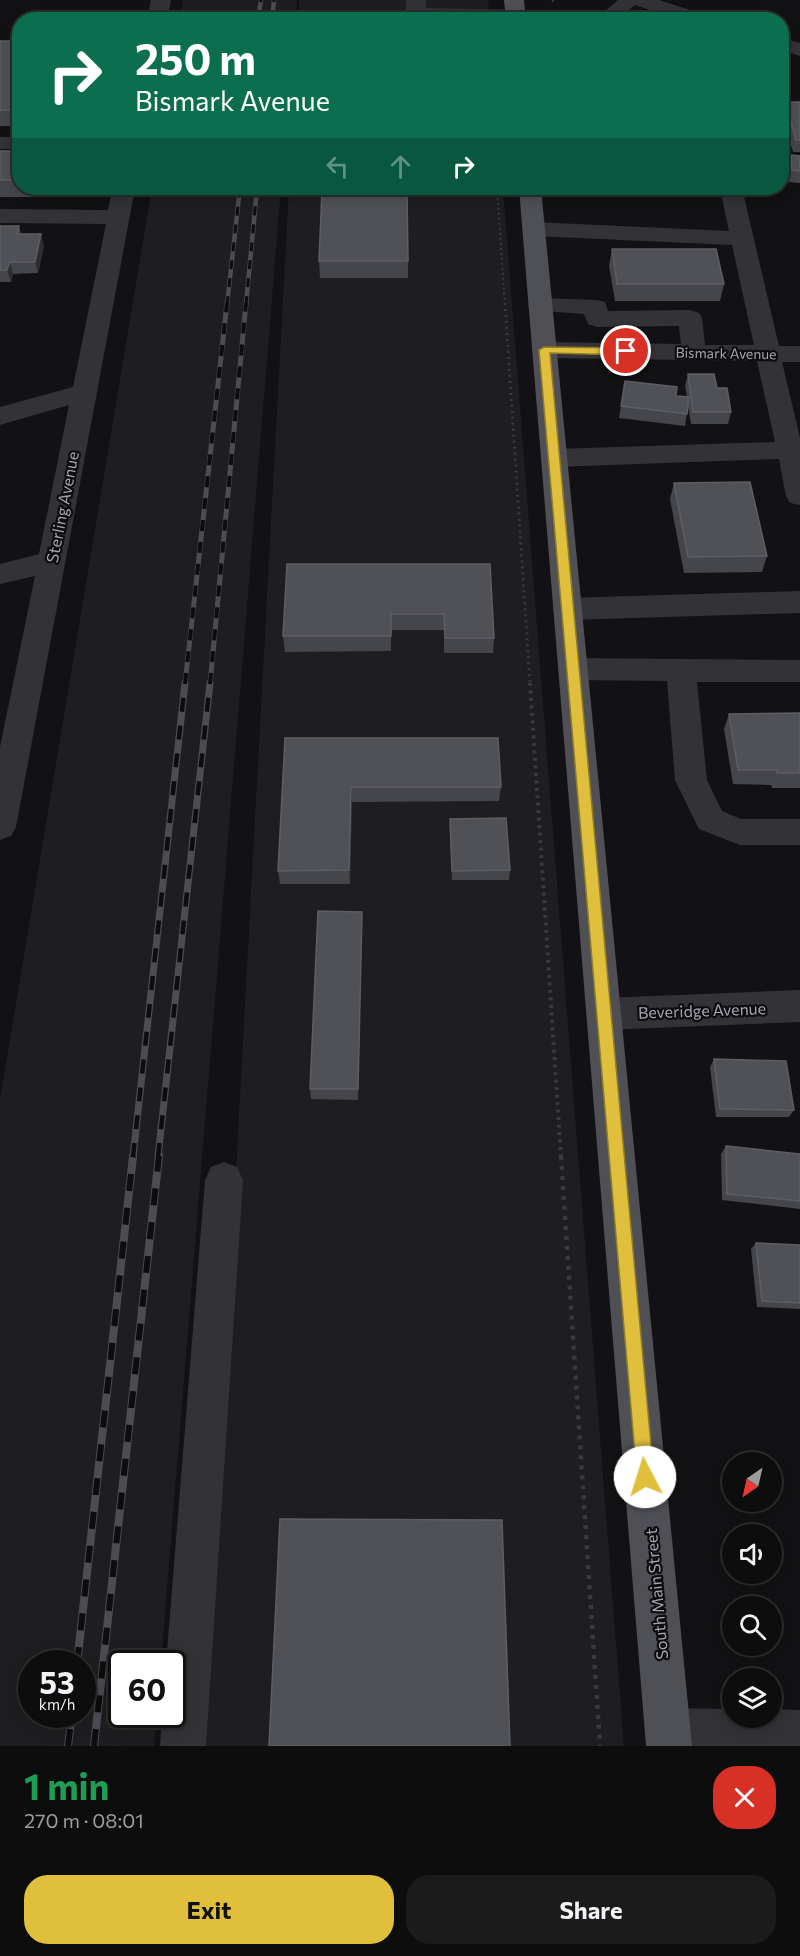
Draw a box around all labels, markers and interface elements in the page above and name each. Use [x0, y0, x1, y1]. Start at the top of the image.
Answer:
text: 250 m [135, 32, 256, 84]
icon: right [36, 36, 114, 114]
text: Bismark Avenue [135, 84, 330, 117]
icon: left [321, 150, 354, 183]
icon: ahead [384, 150, 417, 183]
icon: right [447, 150, 480, 183]
pin [600, 325, 651, 376]
icon: arrive [609, 334, 642, 367]
street label: Bismark Avenue [675, 344, 777, 362]
street label: Sterling Avenue [42, 450, 82, 564]
street label: Beveridge Avenue [638, 998, 766, 1022]
position arrow [613, 1445, 677, 1509]
north arrow [722, 1452, 782, 1512]
map controls [722, 1452, 782, 1728]
button: sound [722, 1524, 782, 1584]
street label: South Main Street [641, 1527, 671, 1660]
button: search [722, 1596, 782, 1656]
speed limit sign: 60 [108, 1650, 186, 1728]
text: 53 [40, 1663, 74, 1700]
button: layers [722, 1668, 782, 1728]
text: km/h [39, 1695, 75, 1713]
text: 1 min [24, 1763, 109, 1807]
button: close [713, 1766, 776, 1829]
text: 270 m · 08:01 [24, 1808, 144, 1832]
button: Exit [24, 1875, 394, 1944]
button: Share [406, 1875, 776, 1944]

